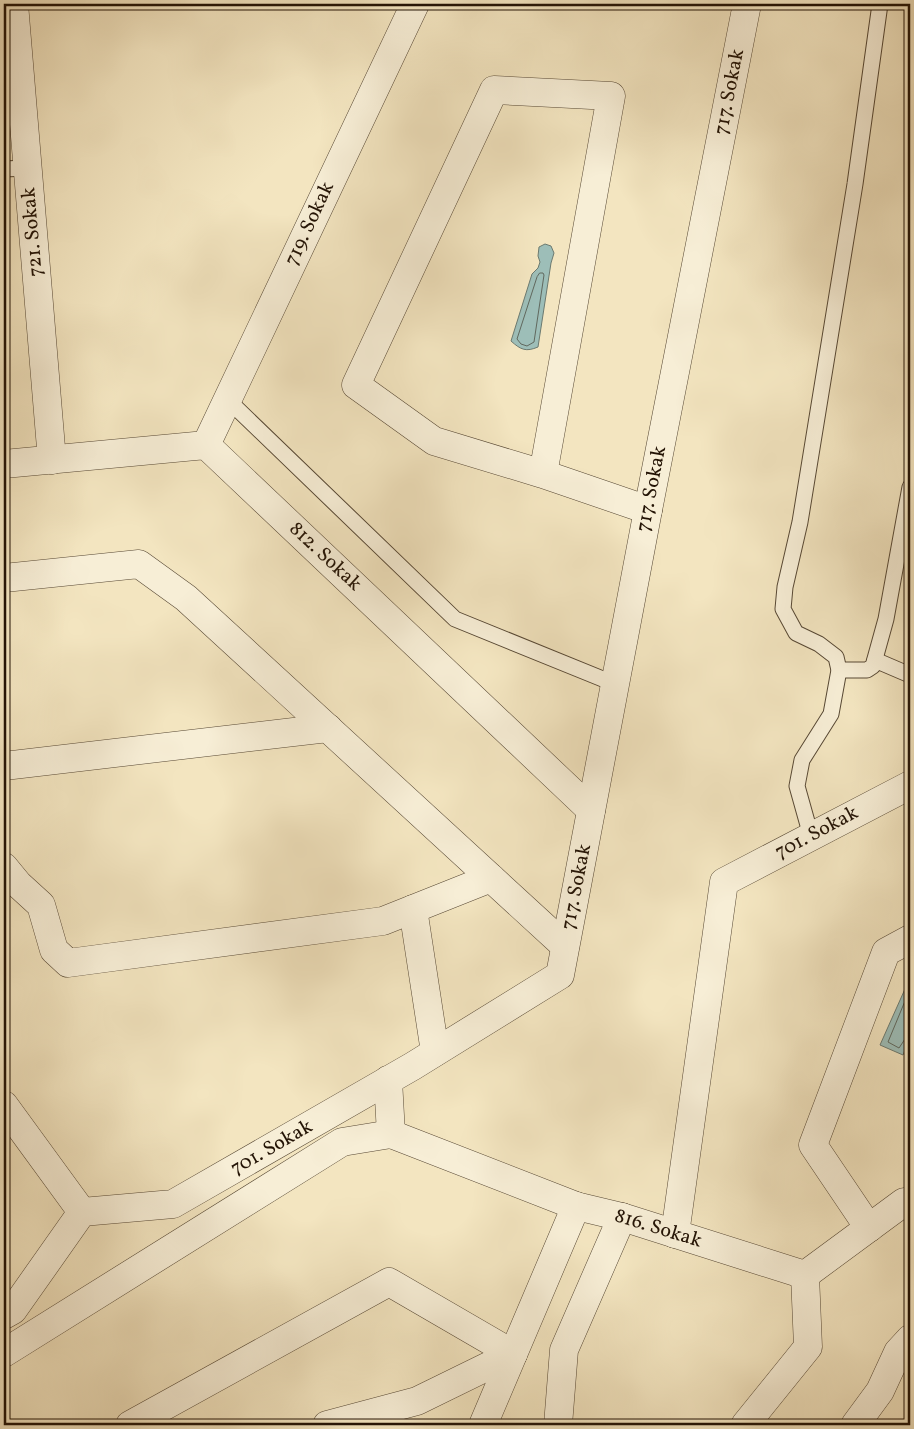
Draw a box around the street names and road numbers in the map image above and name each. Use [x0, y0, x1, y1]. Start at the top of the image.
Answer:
street label: 717. Sokak [708, 46, 752, 137]
street label: 719. Sokak [278, 177, 342, 271]
street label: 721. Sokak [15, 186, 51, 278]
street label: 717. Sokak [630, 443, 674, 534]
street label: 812. Sokak [282, 516, 368, 598]
street label: 701. Sokak [770, 799, 864, 867]
street label: 717. Sokak [555, 841, 599, 932]
street label: 701. Sokak [226, 1113, 318, 1183]
street label: 816. Sokak [611, 1202, 705, 1256]

